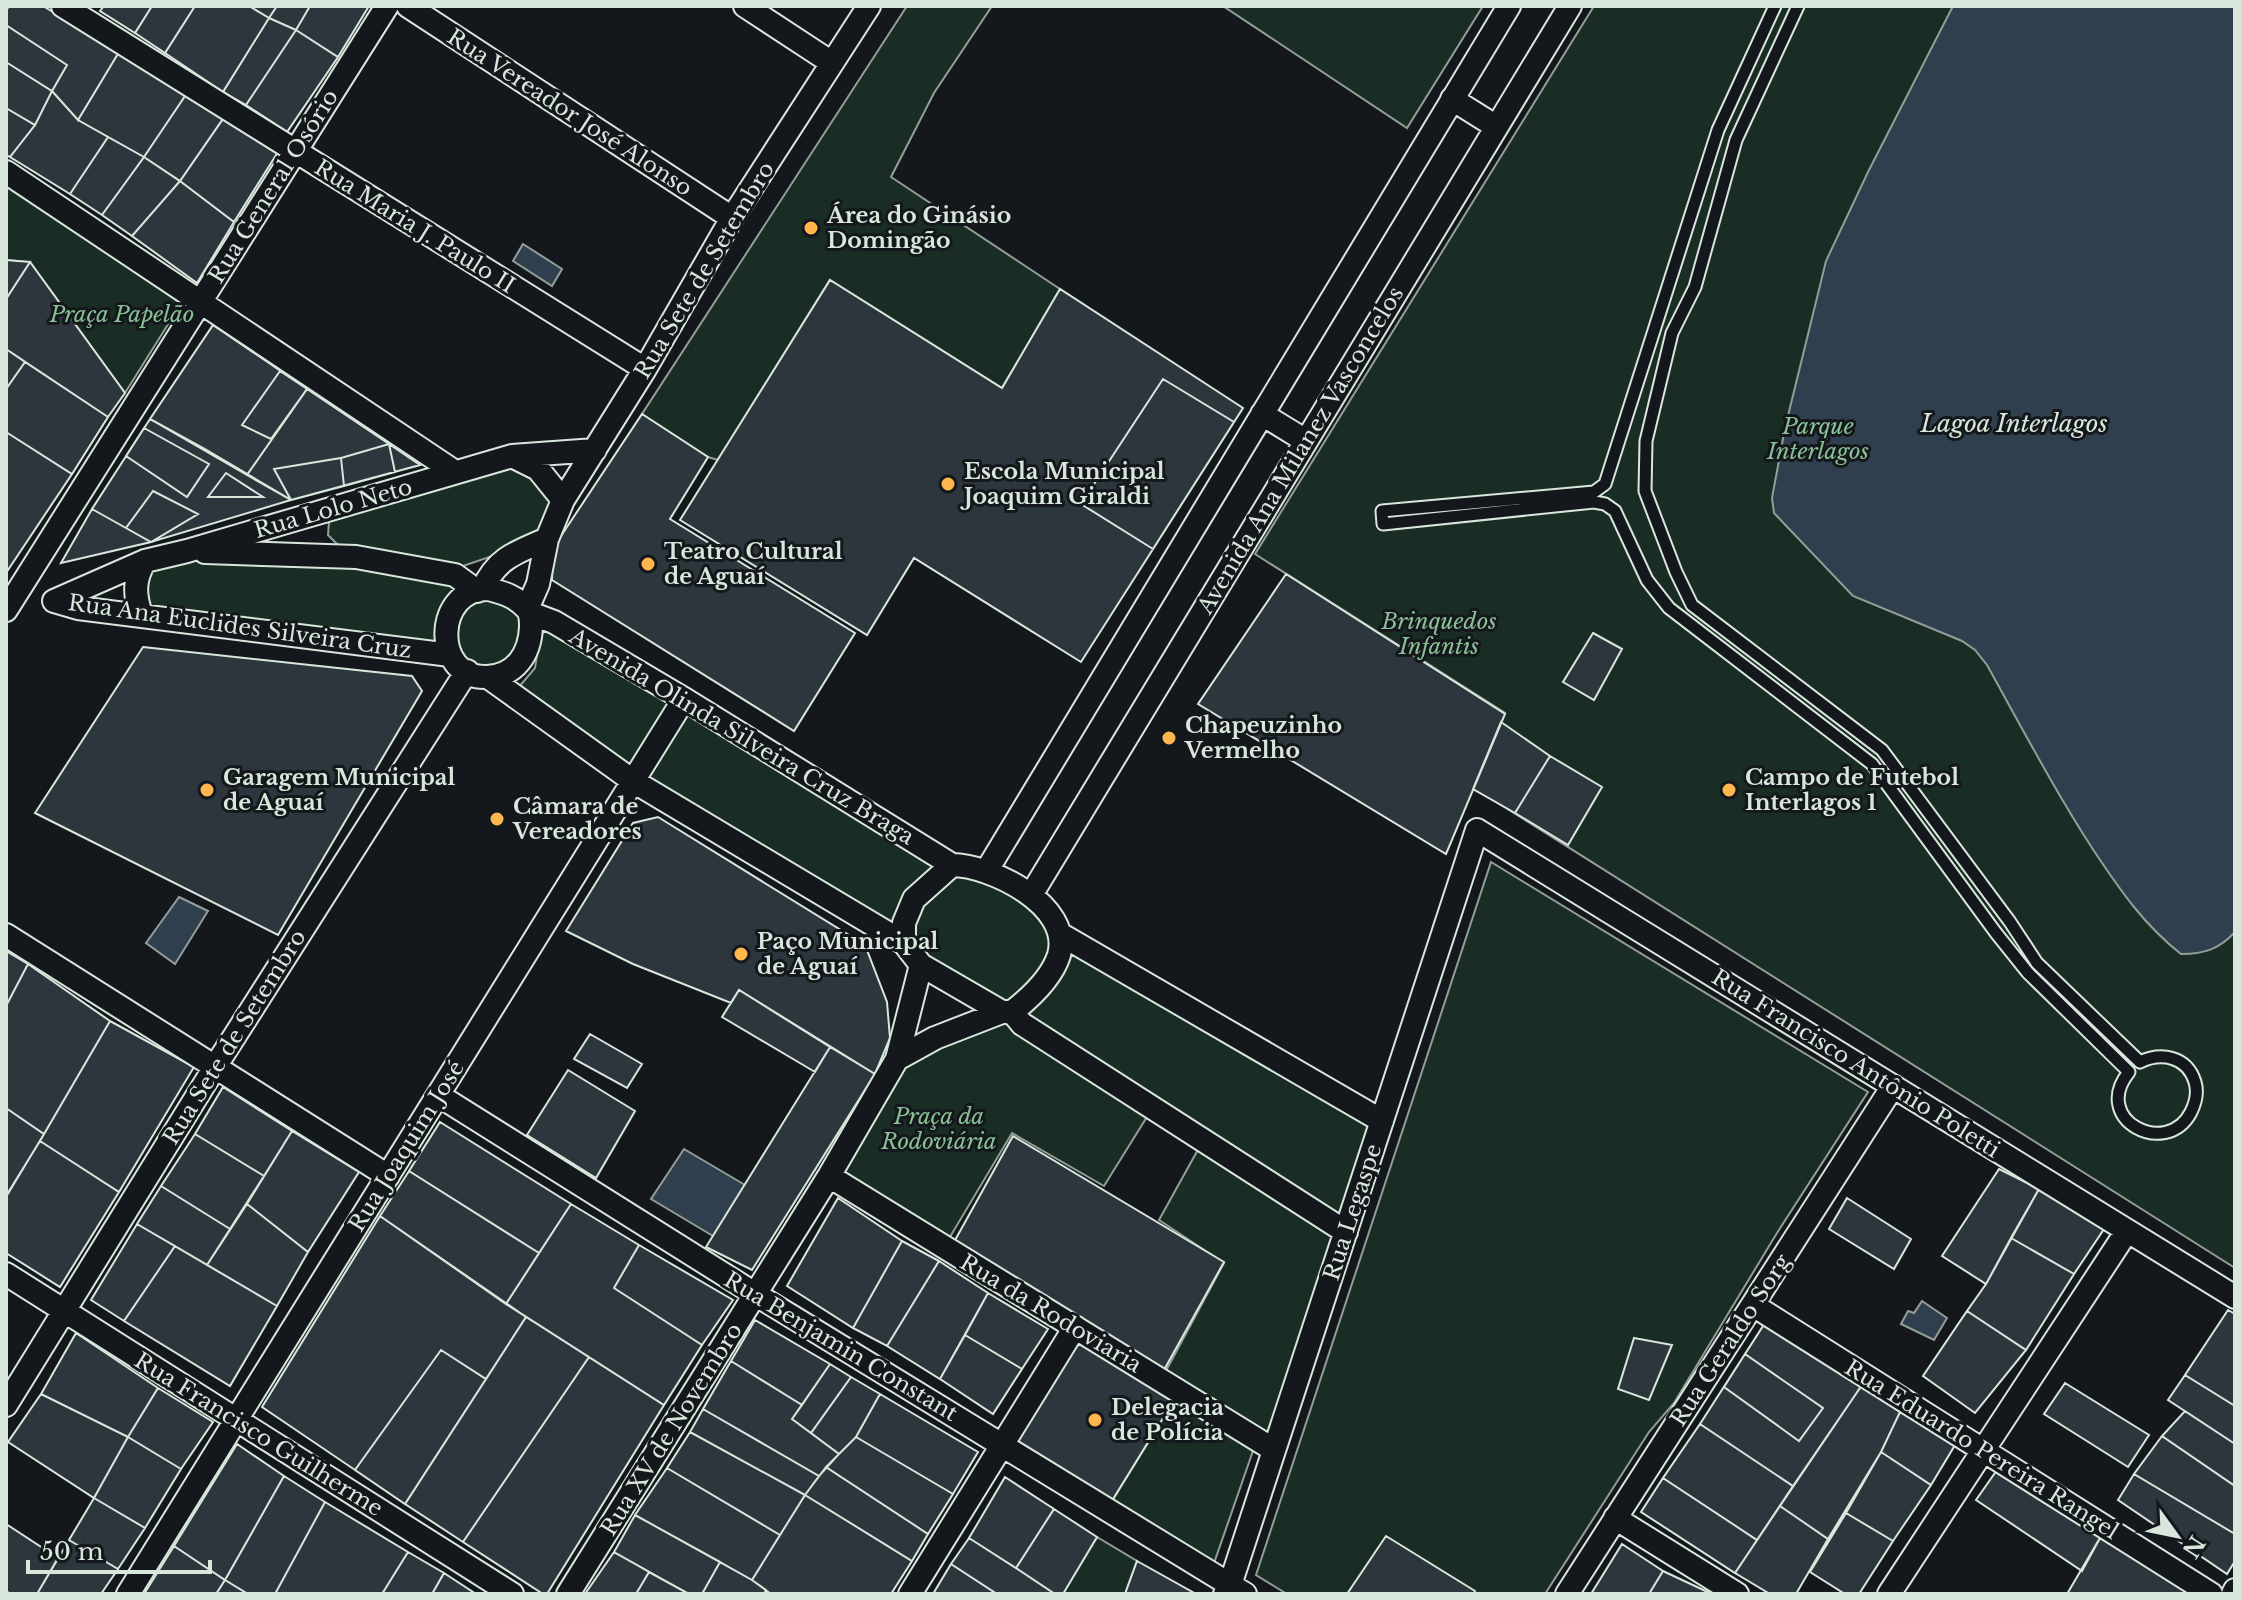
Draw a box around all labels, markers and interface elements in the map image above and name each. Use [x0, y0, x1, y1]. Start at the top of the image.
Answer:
street label: Rua Vereador José Alonso [442, 23, 697, 202]
street label: Rua General Osório [203, 84, 344, 288]
street label: Rua Maria J. Paulo II [310, 154, 520, 299]
street label: Rua Sete de Setembro [629, 157, 780, 384]
place label: Área do Ginásio Domingão [826, 201, 1011, 254]
marker: Área do Ginásio Domingão [802, 219, 820, 237]
street label: Avenida Ana Milanez Vasconcelos [1191, 282, 1409, 620]
park label: Praça Papelão [49, 301, 194, 328]
water label: Lagoa Interlagos [1919, 409, 2108, 438]
park label: Parque Interlagos [1766, 413, 1869, 465]
place label: Escola Municipal Joaquim Giraldi [960, 458, 1165, 510]
street label: Rua Lolo Neto [251, 473, 415, 544]
marker: Escola Municipal Joaquim Giraldi [939, 475, 957, 493]
place label: Teatro Cultural de Aguaí [664, 538, 843, 590]
marker: Teatro Cultural de Aguaí [639, 555, 657, 573]
street label: Rua Ana Euclides Silveira Cruz [67, 589, 413, 664]
park label: Brinquedos Infantis [1380, 608, 1497, 660]
street label: Avenida Olinda Silveira Cruz Braga [564, 622, 920, 851]
place label: Chapeuzinho Vermelho [1184, 712, 1342, 764]
marker: Chapeuzinho Vermelho [1160, 729, 1178, 747]
place label: Garagem Municipal de Aguaí [223, 764, 455, 816]
place label: Campo de Futebol Interlagos 1 [1745, 764, 1959, 816]
marker: Garagem Municipal de Aguaí [198, 781, 216, 799]
marker: Campo de Futebol Interlagos 1 [1720, 781, 1738, 799]
place label: Câmara de Vereadores [512, 793, 642, 845]
marker: Câmara de Vereadores [488, 810, 506, 828]
street label: Rua Sete de Setembro [157, 925, 312, 1150]
place label: Paço Municipal de Aguaí [757, 928, 939, 980]
marker: Paço Municipal de Aguaí [732, 945, 750, 963]
street label: Rua Francisco Antônio Poletti [1707, 963, 2005, 1164]
street label: Rua Joaquim José [343, 1056, 470, 1237]
park label: Praça da Rodoviária [880, 1103, 997, 1155]
street label: Rua Legaspe [1318, 1141, 1387, 1284]
street label: Rua Geraldo Sorg [1665, 1248, 1797, 1431]
street label: Rua da Rodoviaria [955, 1249, 1147, 1379]
street label: Rua Benjamin Constant [719, 1266, 963, 1427]
street label: Rua XV de Novembro [595, 1318, 748, 1541]
street label: Rua Francisco Guilherme [130, 1347, 388, 1522]
street label: Rua Eduardo Pereira Rangel [1840, 1354, 2124, 1545]
place label: Delegacia de Polícia [1111, 1394, 1224, 1446]
marker: Delegacia de Polícia [1086, 1411, 1104, 1429]
north arrow [2137, 1496, 2217, 1576]
scale bar [28, 1524, 210, 1574]
text: N [2176, 1531, 2210, 1563]
text: 50 m [40, 1537, 104, 1566]

